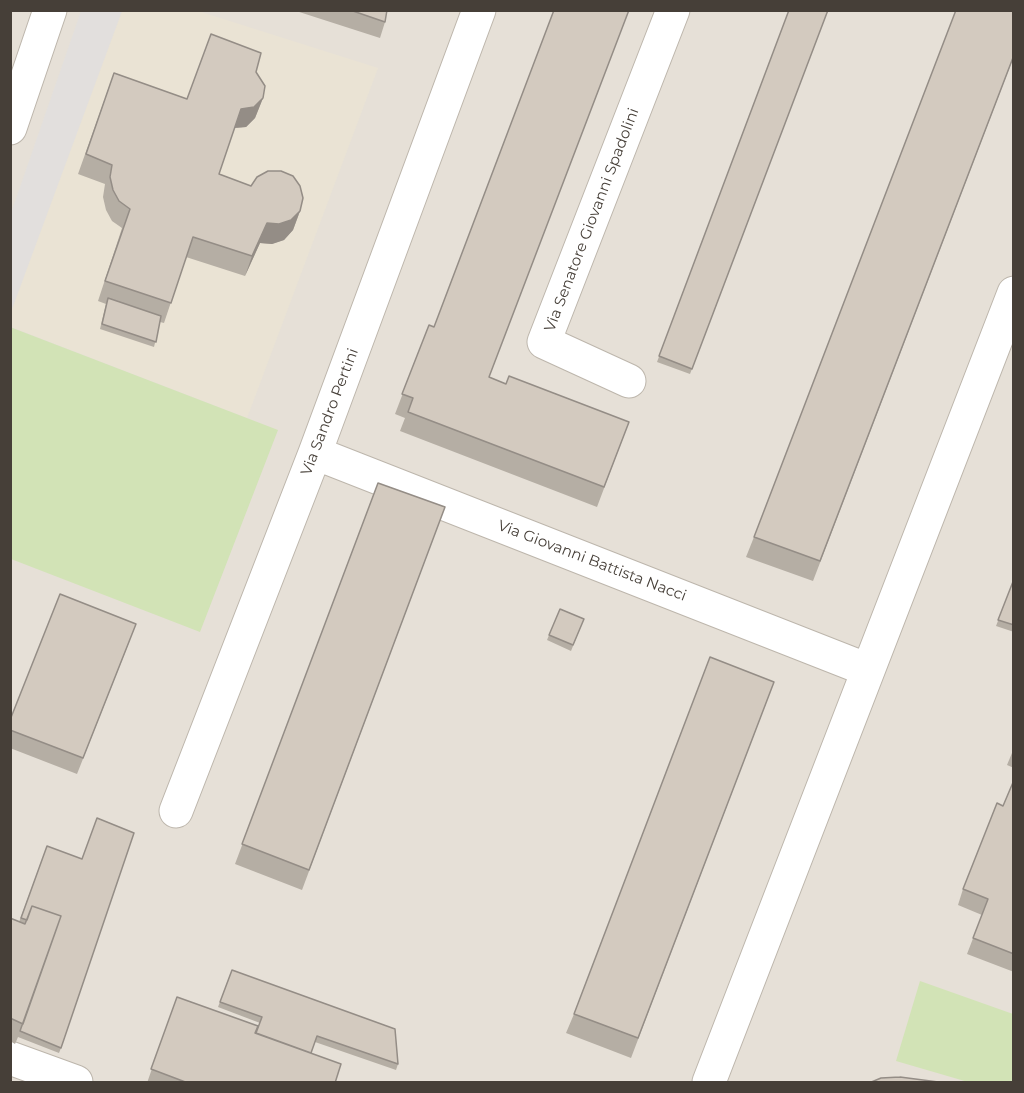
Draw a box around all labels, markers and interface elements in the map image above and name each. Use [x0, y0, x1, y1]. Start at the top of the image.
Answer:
street label: Via Senatore Giovanni Spadolini [541, 106, 643, 334]
street label: Via Sandro Pertini [297, 346, 363, 478]
street label: Via Giovanni Battista Nacci [495, 517, 689, 605]

